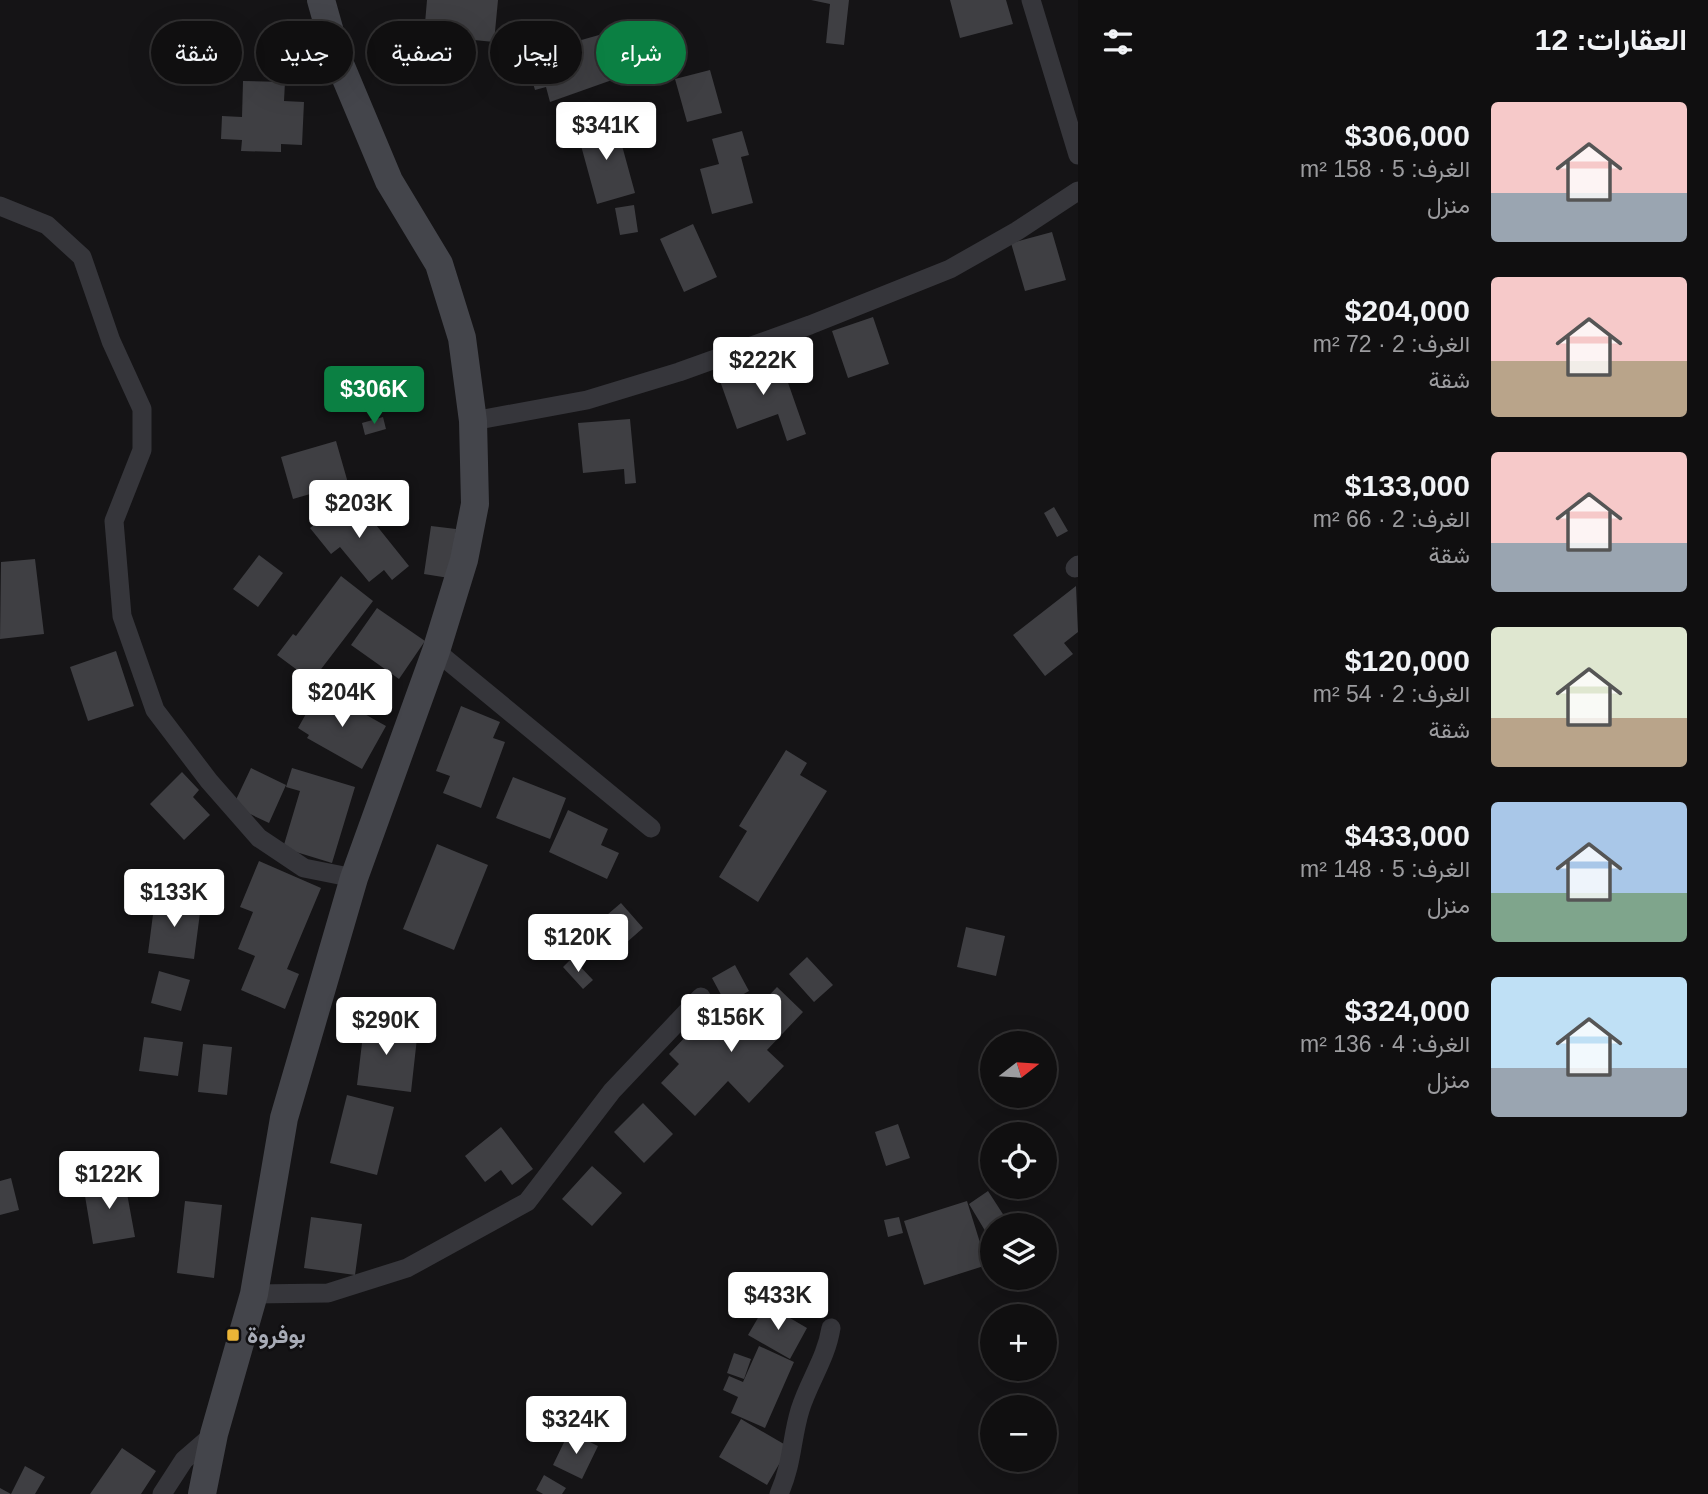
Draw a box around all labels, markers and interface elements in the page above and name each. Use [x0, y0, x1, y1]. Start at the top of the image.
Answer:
chip: شقة [151, 21, 242, 84]
chip: جديد [256, 21, 353, 84]
chip: تصفية [367, 21, 476, 84]
chip: إيجار [490, 21, 582, 84]
chip: شراء [596, 21, 686, 84]
icon: filters [1099, 23, 1137, 61]
text: العقارات: 12 [1535, 23, 1687, 56]
pin: $341K [557, 102, 655, 162]
text: $341K [572, 112, 640, 138]
text: $306,000 [1345, 119, 1470, 152]
icon: home [1547, 130, 1631, 214]
text: الغرف: 5 · 158 m² [1300, 156, 1470, 182]
text: منزل [1427, 192, 1470, 218]
text: $204,000 [1345, 294, 1470, 327]
icon: home [1547, 305, 1631, 389]
text: الغرف: 2 · 72 m² [1313, 331, 1470, 357]
pin: $222K [714, 338, 812, 397]
text: $222K [729, 347, 797, 373]
pin: $306K [325, 366, 423, 426]
text: شقة [1428, 367, 1470, 393]
text: $306K [340, 376, 408, 402]
text: $133,000 [1345, 469, 1470, 502]
pin: $203K [310, 480, 408, 540]
icon: home [1547, 480, 1631, 564]
text: $203K [325, 490, 393, 516]
text: الغرف: 2 · 66 m² [1313, 506, 1470, 532]
text: شقة [1428, 542, 1470, 568]
text: $120,000 [1345, 644, 1470, 677]
icon: home [1547, 655, 1631, 739]
pin: $204K [293, 670, 391, 729]
text: $204K [308, 679, 376, 705]
text: الغرف: 2 · 54 m² [1313, 681, 1470, 707]
text: شقة [1428, 717, 1470, 743]
text: $433,000 [1345, 819, 1470, 852]
icon: home [1547, 830, 1631, 914]
text: الغرف: 5 · 148 m² [1300, 856, 1470, 882]
pin: $133K [125, 870, 223, 929]
text: $133K [140, 879, 208, 905]
text: منزل [1427, 892, 1470, 918]
pin: $120K [529, 914, 627, 974]
text: $120K [544, 924, 612, 950]
text: $324,000 [1345, 994, 1470, 1027]
pin: $156K [682, 995, 780, 1054]
pin: $290K [337, 998, 435, 1057]
text: $156K [697, 1004, 765, 1030]
icon: home [1547, 1005, 1631, 1089]
text: $290K [352, 1007, 420, 1033]
north arrow [980, 1031, 1057, 1108]
map controls [980, 1031, 1057, 1472]
text: الغرف: 4 · 136 m² [1300, 1031, 1470, 1057]
text: منزل [1427, 1067, 1470, 1093]
button: locate [980, 1122, 1057, 1199]
pin: $122K [60, 1152, 158, 1211]
text: $122K [75, 1161, 143, 1187]
button: layers [980, 1213, 1057, 1290]
pin: $433K [729, 1272, 827, 1332]
text: $433K [744, 1282, 812, 1308]
button: + [980, 1304, 1057, 1381]
place label: بوفروة [247, 1322, 306, 1350]
marker: بوفروة [225, 1327, 241, 1343]
button: − [980, 1395, 1057, 1472]
pin: $324K [527, 1396, 625, 1456]
text: $324K [542, 1406, 610, 1432]

